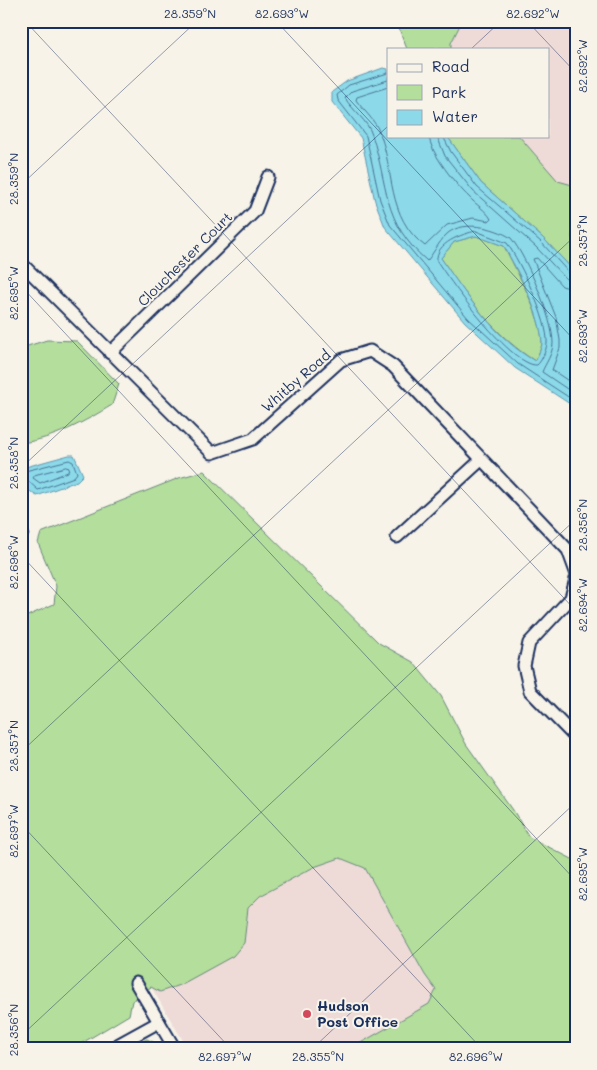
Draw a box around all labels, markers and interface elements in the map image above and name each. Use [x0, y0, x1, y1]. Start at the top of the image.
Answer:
text: 28.359°N [164, 5, 216, 21]
text: 82.693°W [255, 5, 309, 21]
text: 82.692°W [506, 5, 560, 21]
text: 82.692°W [574, 39, 590, 93]
legend [387, 48, 550, 138]
text: Road [432, 56, 469, 76]
text: Park [432, 82, 466, 102]
text: Water [432, 106, 478, 126]
text: 28.359°N [5, 153, 21, 205]
street label: Clouchester Court [133, 207, 236, 310]
text: 28.357°N [574, 215, 590, 267]
text: 82.695°W [5, 266, 21, 320]
text: 82.693°W [574, 309, 590, 363]
street label: Whitby Road [257, 345, 335, 416]
text: 28.358°N [5, 437, 21, 489]
text: 28.356°N [574, 499, 590, 551]
text: 82.696°W [5, 535, 21, 589]
text: 82.694°W [574, 578, 590, 632]
text: 28.357°N [5, 720, 21, 772]
text: 82.697°W [5, 804, 21, 858]
text: 82.695°W [574, 847, 590, 901]
place label: Hudson Post Office [317, 996, 398, 1031]
text: 28.356°N [5, 1004, 21, 1056]
marker: Hudson Post Office [301, 1008, 313, 1020]
text: 82.697°W [198, 1048, 252, 1064]
text: 28.355°N [292, 1048, 344, 1064]
text: 82.696°W [449, 1048, 503, 1064]

